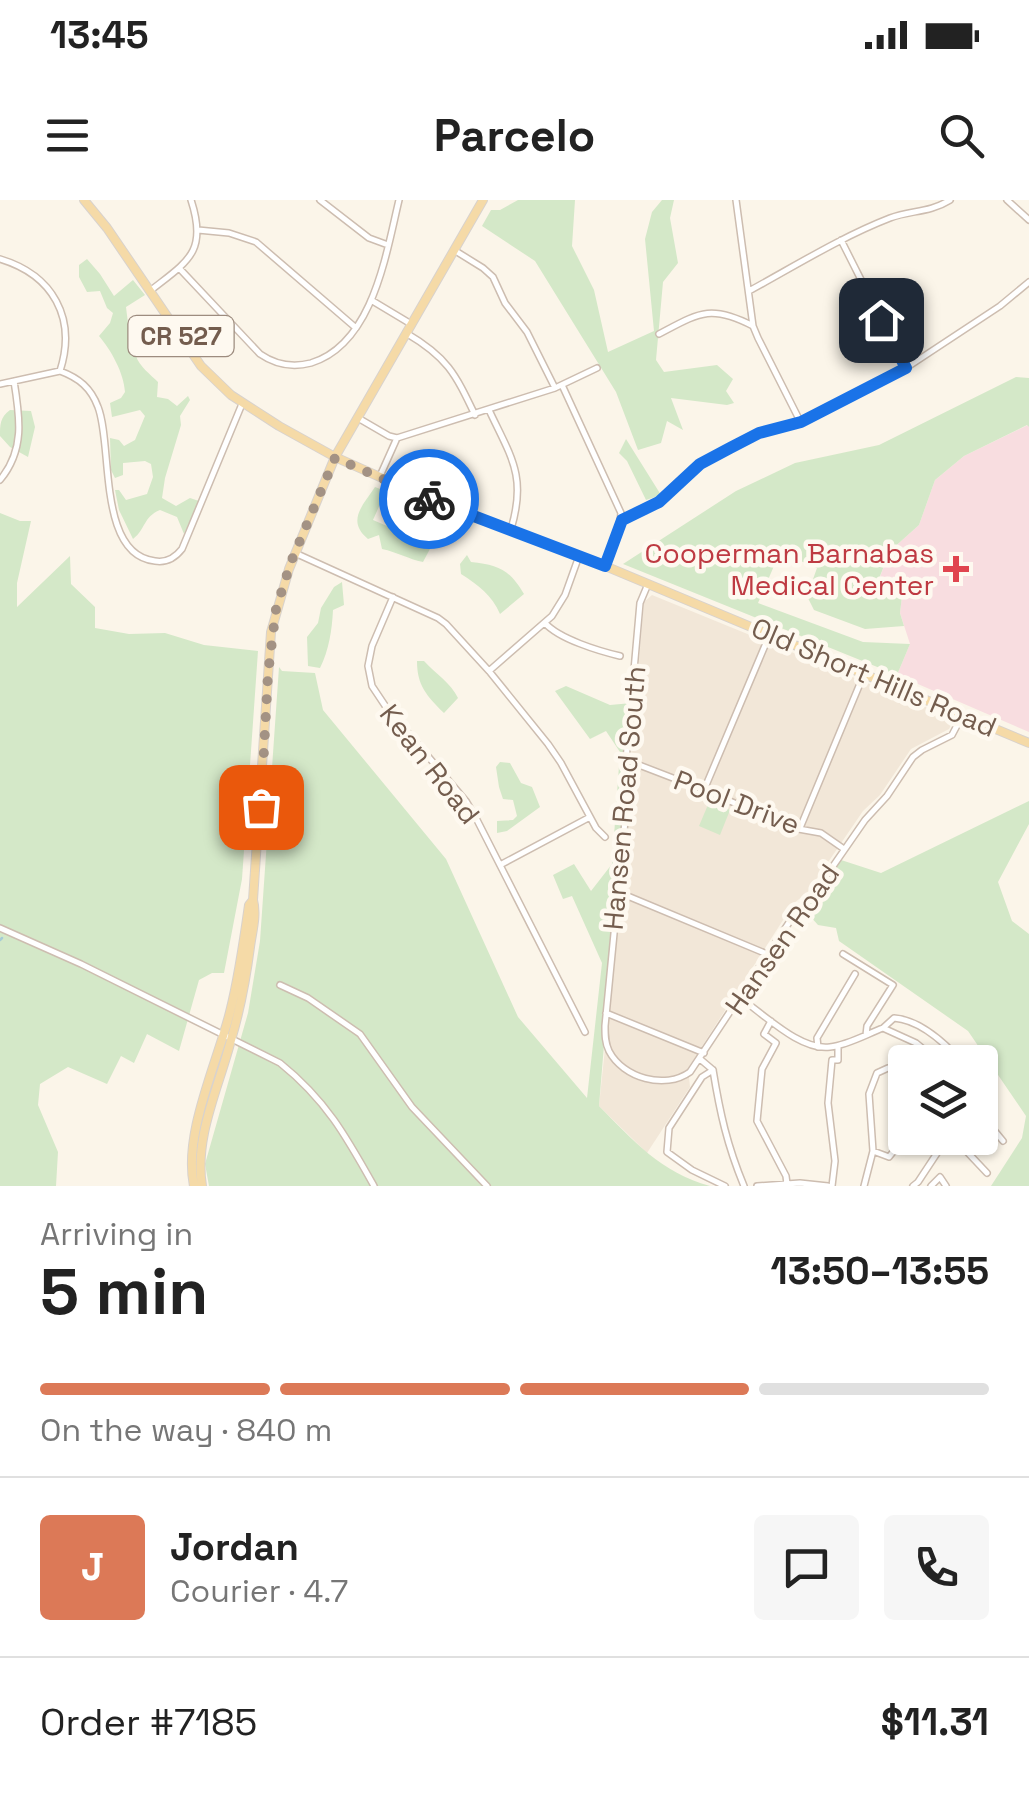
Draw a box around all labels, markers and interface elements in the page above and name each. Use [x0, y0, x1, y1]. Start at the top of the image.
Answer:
text: 13:45 [50, 11, 149, 59]
text: Parcelo [434, 107, 595, 164]
icon: menu [40, 108, 95, 163]
icon: search [934, 108, 989, 163]
pin [839, 278, 924, 363]
icon: home [854, 293, 909, 348]
road number: CR 527 [128, 316, 234, 356]
courier [379, 449, 479, 549]
icon: bike [402, 472, 457, 527]
place label: Cooperman Barnabas Medical Center [645, 535, 934, 603]
marker: Cooperman Barnabas Medical Center [943, 556, 969, 582]
street label: Old Short Hills Road [746, 609, 1002, 745]
street label: Hansen Road South [595, 664, 653, 932]
street label: Kean Road [372, 697, 488, 831]
street label: Pool Drive [669, 762, 805, 842]
pin [219, 765, 304, 850]
icon: bag [234, 780, 289, 835]
street label: Hansen Road [717, 857, 847, 1021]
map controls [888, 1045, 998, 1155]
button: layers [888, 1045, 998, 1155]
text: Arriving in [40, 1214, 193, 1254]
text: 13:50–13:55 [771, 1247, 989, 1295]
text: 5 min [40, 1250, 208, 1333]
text: On the way · 840 m [40, 1410, 332, 1450]
button: chat [754, 1515, 859, 1620]
button: phone [884, 1515, 989, 1620]
text: Jordan [170, 1523, 299, 1571]
text: J [81, 1543, 104, 1591]
text: Courier · 4.7 [170, 1571, 348, 1611]
text: Order #7185 [40, 1698, 257, 1746]
text: $11.31 [881, 1698, 989, 1746]

